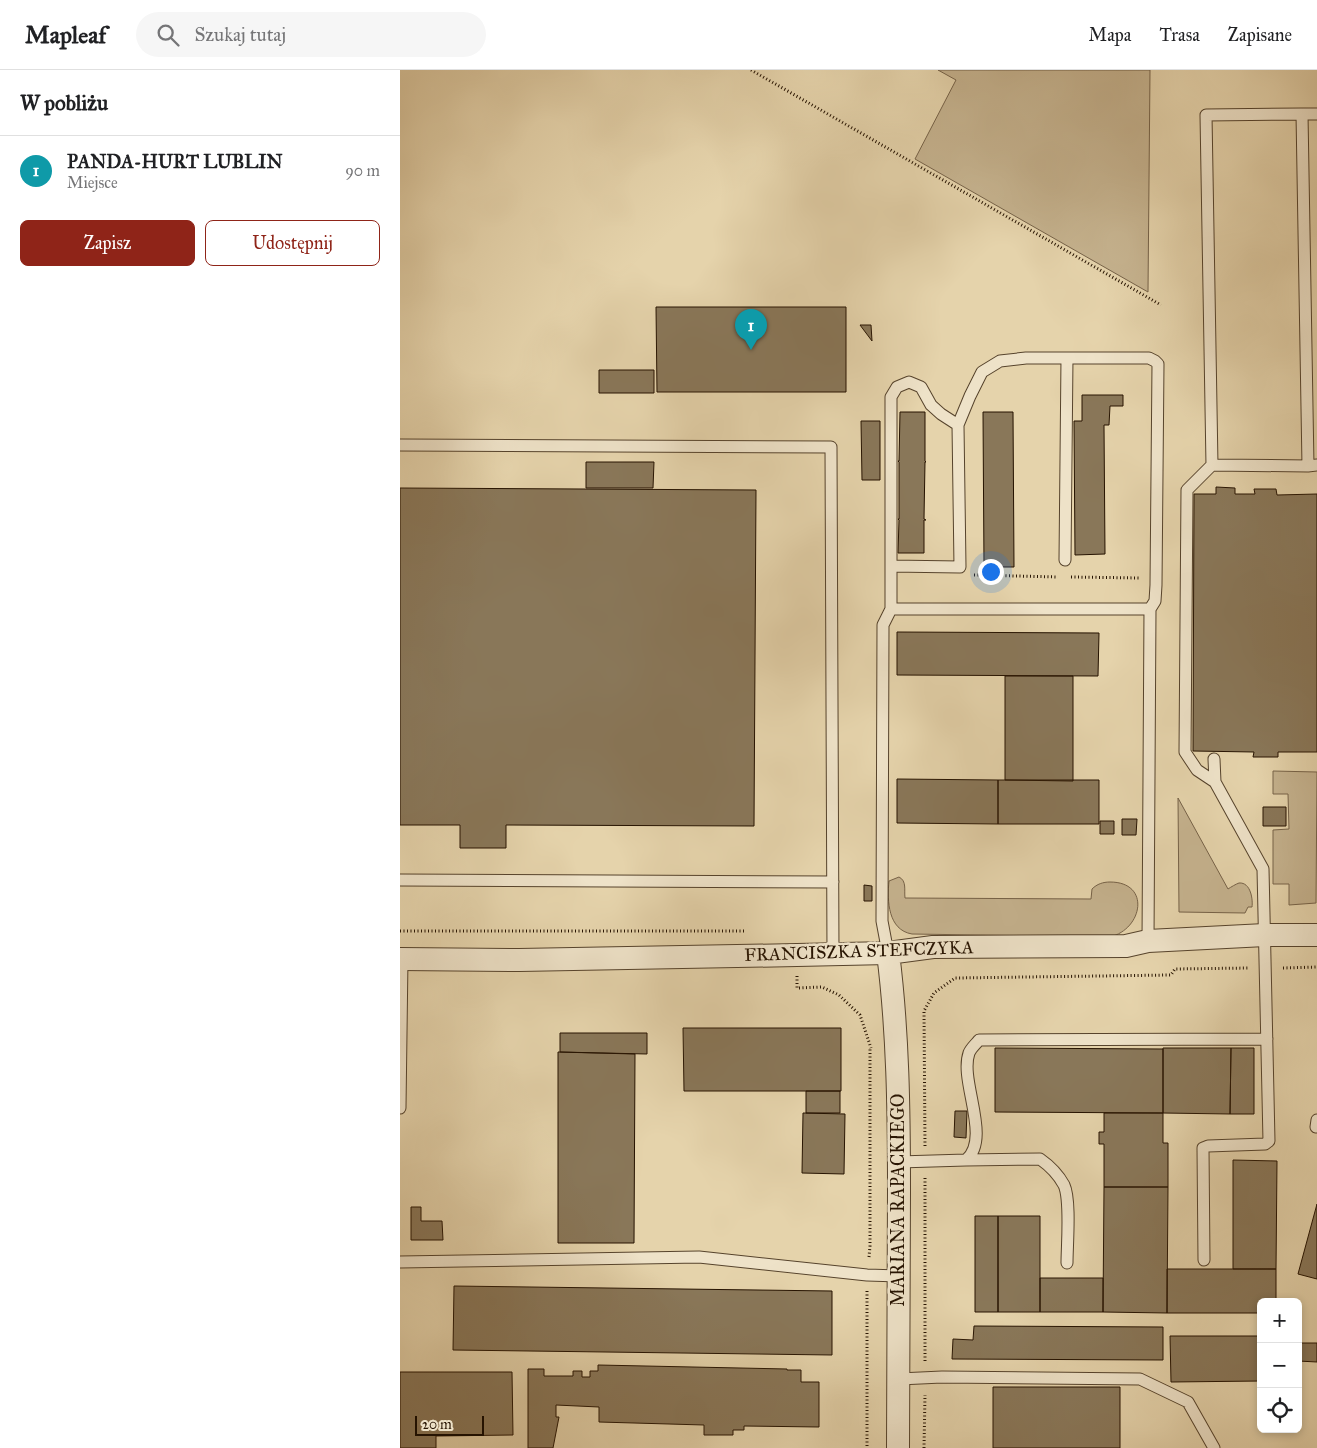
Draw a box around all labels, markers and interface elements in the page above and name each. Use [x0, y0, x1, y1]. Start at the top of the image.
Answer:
search box [136, 12, 486, 57]
text: Mapleaf [25, 20, 106, 50]
icon: search [154, 21, 182, 49]
text: Szukaj tutaj [194, 23, 286, 46]
text: Mapa [1089, 24, 1131, 46]
text: Trasa [1159, 24, 1200, 46]
text: Zapisane [1228, 24, 1292, 46]
text: W pobliżu [20, 90, 108, 116]
text: PANDA-HURT LUBLIN [67, 150, 283, 173]
text: 1 [33, 161, 39, 180]
text: 90 m [345, 161, 380, 180]
text: Miejsce [67, 173, 118, 192]
button: Zapisz [20, 220, 195, 266]
button: Udostępnij [205, 220, 380, 266]
pin: 1 [735, 309, 767, 350]
your location [978, 559, 1004, 585]
street label: FRANCISZKA STEFCZYKA [744, 936, 974, 966]
street label: MARIANA RAPACKIEGO [887, 1093, 909, 1307]
map controls [1257, 1298, 1302, 1433]
button: + [1257, 1298, 1302, 1343]
button: − [1257, 1343, 1302, 1388]
button: locate [1257, 1388, 1302, 1433]
scale bar [415, 1413, 484, 1436]
text: 20 m [422, 1416, 452, 1433]

